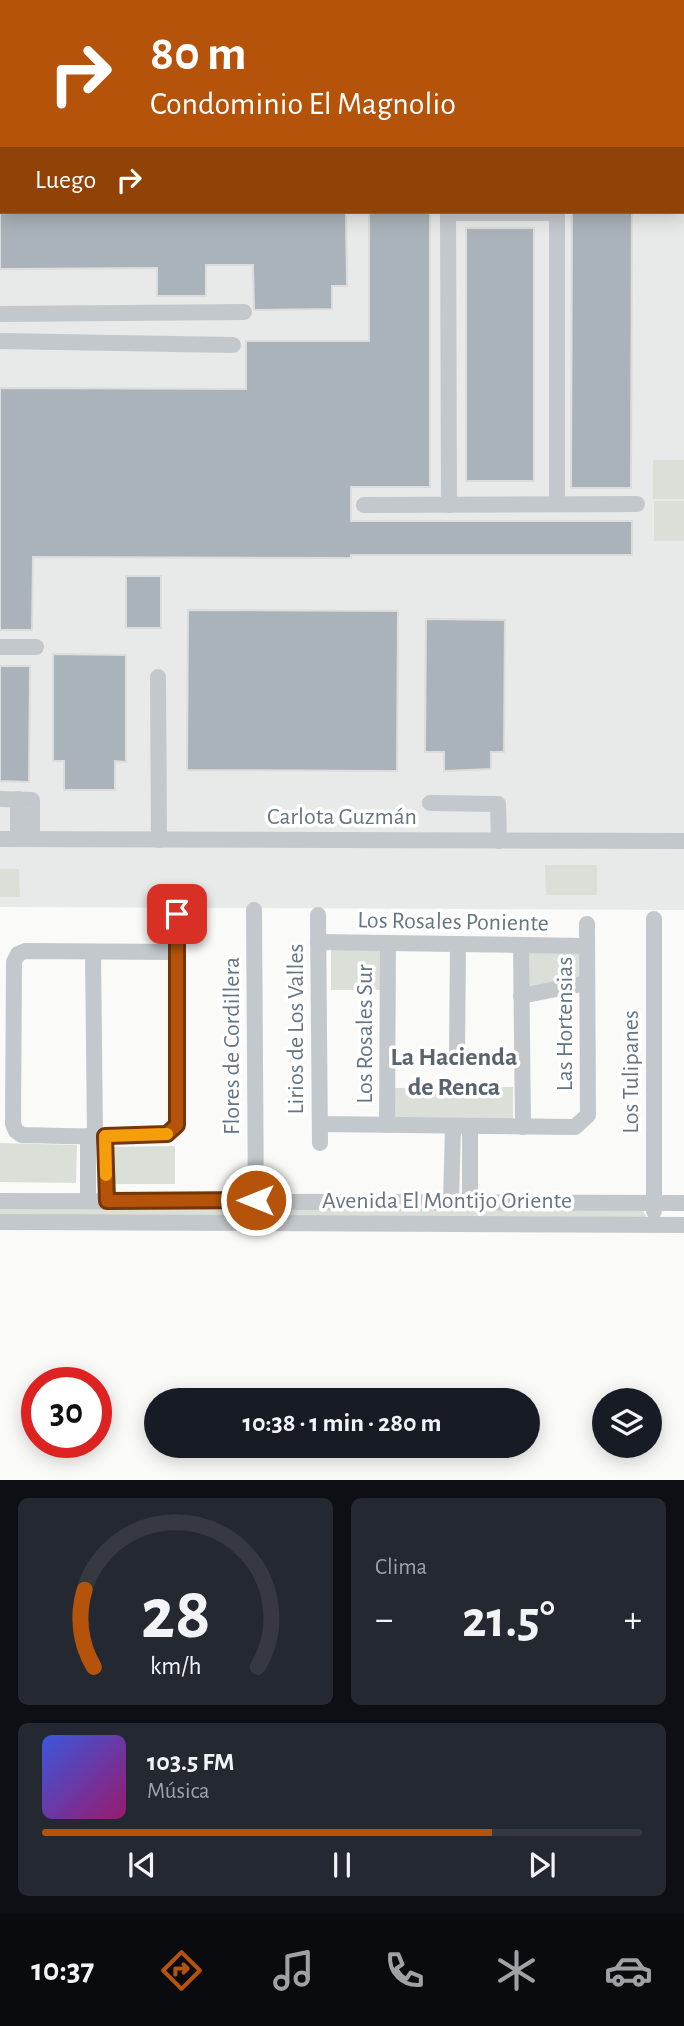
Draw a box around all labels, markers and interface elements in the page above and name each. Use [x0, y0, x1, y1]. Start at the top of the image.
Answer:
icon: right [35, 28, 126, 119]
text: 80 m [150, 30, 247, 79]
text: Condominio El Magnolio [150, 88, 456, 120]
icon: right [110, 161, 148, 199]
text: Luego [35, 167, 96, 193]
street label: Carlota Guzmán [267, 805, 417, 829]
pin [147, 884, 207, 944]
icon: arrive [158, 895, 196, 933]
street label: Los Rosales Poniente [357, 908, 549, 936]
street label: Lirios de Los Valles [284, 944, 308, 1114]
street label: Flores de Cordillera [220, 957, 244, 1135]
street label: Las Hortensias [553, 957, 577, 1091]
street label: Los Rosales Sur [353, 964, 377, 1104]
street label: Los Tulipanes [619, 1010, 643, 1134]
district label: La Hacienda de Renca [391, 1044, 517, 1100]
position arrow [219, 1163, 293, 1237]
street label: Avenida El Montijo Oriente [322, 1189, 572, 1213]
speed limit sign: 30 [21, 1367, 112, 1458]
map controls [592, 1388, 662, 1458]
button: layers [592, 1388, 662, 1458]
text: 10:38 · 1 min · 280 m [243, 1410, 441, 1436]
text: Clima [375, 1556, 427, 1579]
text: 28 [140, 1580, 211, 1653]
text: 21.5° [462, 1594, 555, 1646]
text: − [375, 1601, 393, 1639]
text: + [624, 1601, 642, 1639]
text: km/h [150, 1654, 201, 1679]
text: 103.5 FM [147, 1749, 235, 1775]
text: Música [147, 1780, 210, 1803]
icon: previous [123, 1846, 161, 1884]
icon: pause [323, 1846, 361, 1884]
icon: next [523, 1846, 561, 1884]
icon: directions [157, 1946, 206, 1995]
icon: music [269, 1946, 318, 1995]
icon: phone [380, 1946, 429, 1995]
icon: climate [492, 1946, 541, 1995]
icon: car [604, 1946, 653, 1995]
text: 10:37 [31, 1954, 94, 1986]

